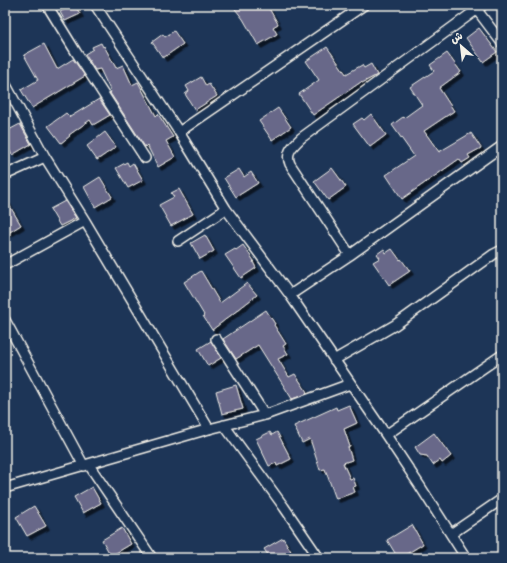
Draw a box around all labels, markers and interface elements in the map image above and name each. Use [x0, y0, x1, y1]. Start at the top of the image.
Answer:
north arrow [441, 26, 481, 66]
text: ش [448, 28, 465, 47]

